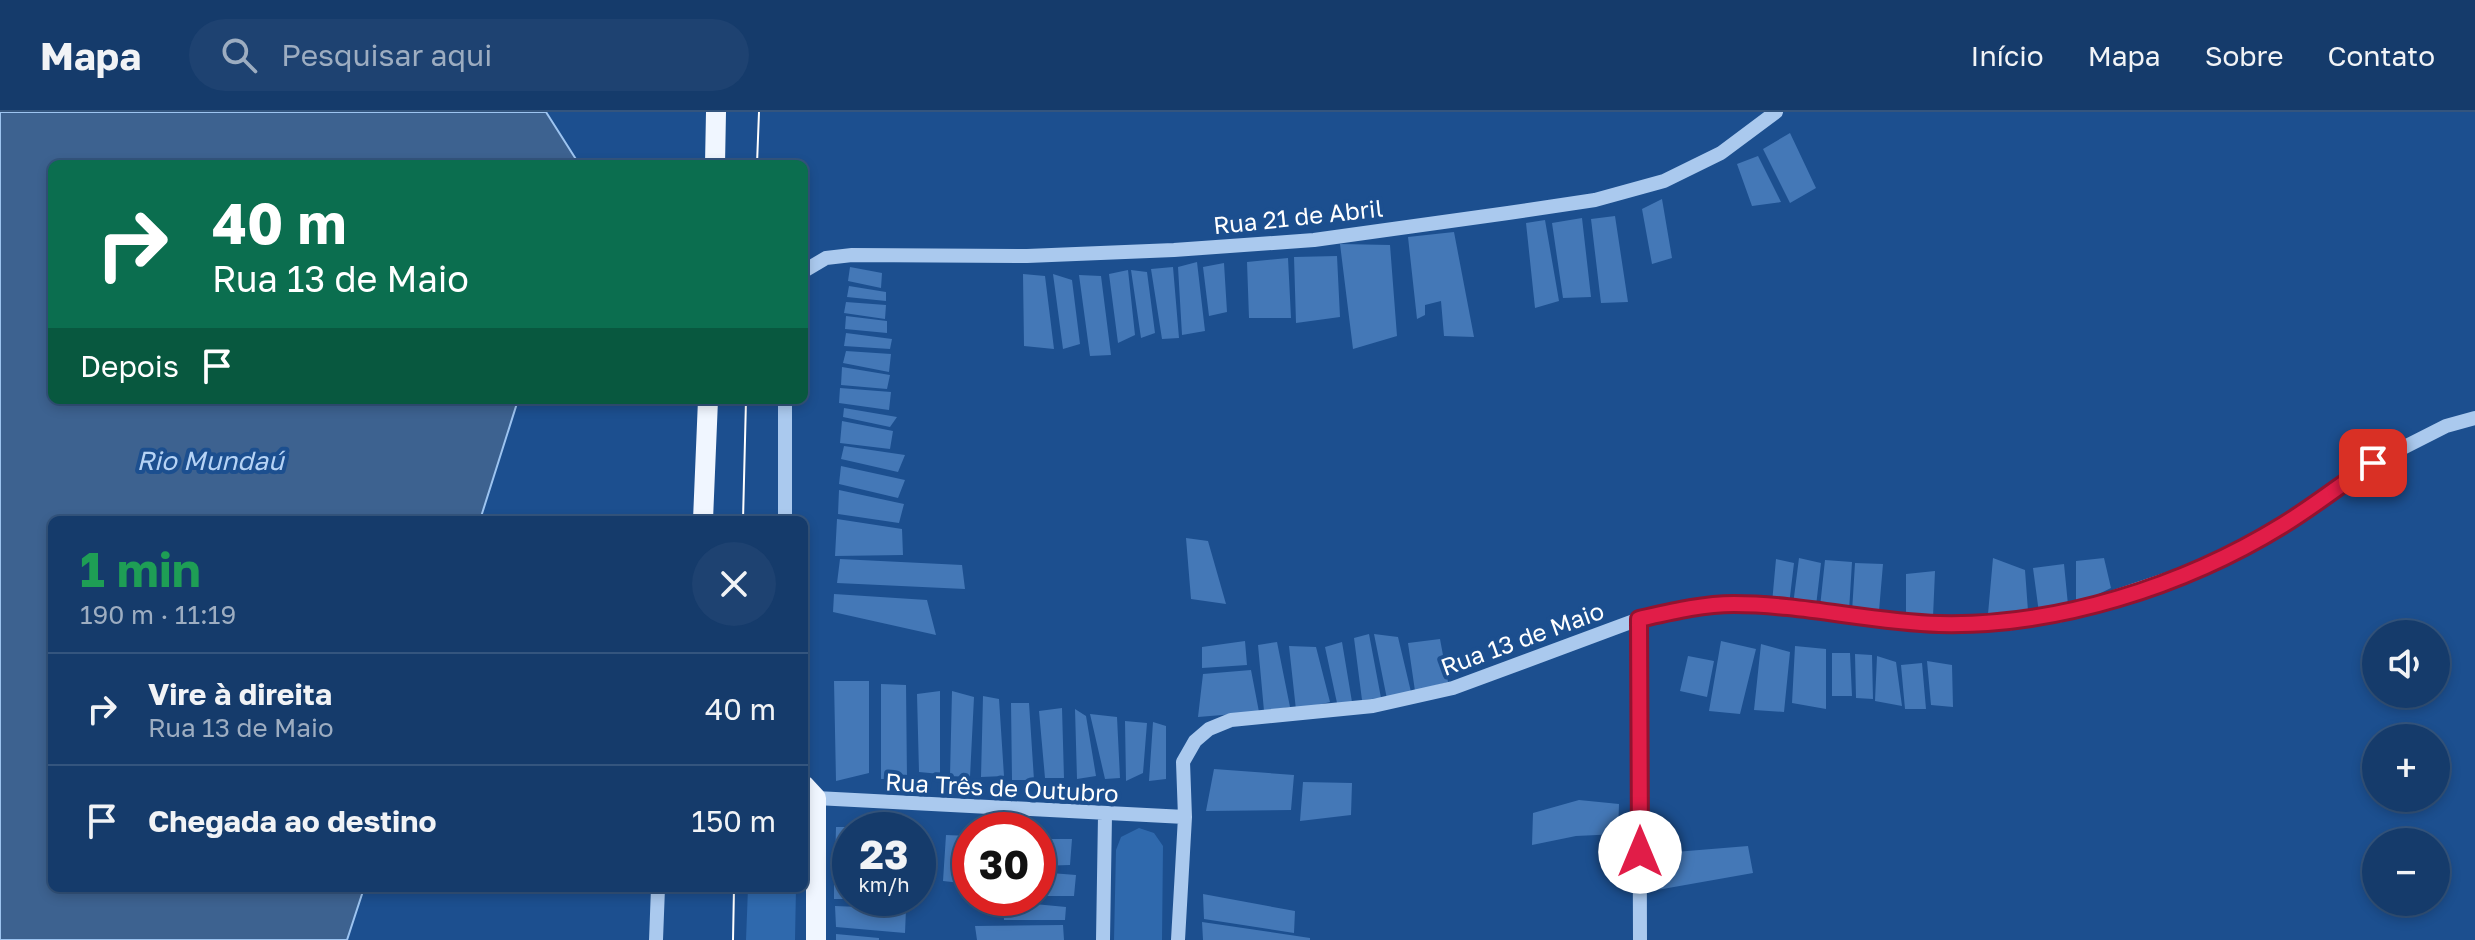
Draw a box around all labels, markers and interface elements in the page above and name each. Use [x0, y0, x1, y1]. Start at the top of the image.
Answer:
search box [189, 19, 749, 91]
text: Mapa [40, 33, 141, 78]
icon: search [217, 33, 261, 77]
text: Pesquisar aqui [281, 37, 492, 73]
text: Início [1971, 39, 2044, 72]
text: Mapa [2088, 39, 2161, 72]
text: Sobre [2205, 39, 2283, 72]
text: Contato [2327, 39, 2435, 72]
text: 40 m [212, 189, 346, 256]
icon: right [80, 192, 184, 296]
street label: Rua 21 de Abril [1212, 193, 1384, 239]
text: Rua 13 de Maio [212, 257, 469, 300]
icon: arrive [195, 344, 239, 388]
text: Depois [80, 348, 179, 384]
pin [2339, 429, 2407, 497]
icon: arrive [2351, 441, 2395, 485]
water label: Rio Mundaú [136, 445, 286, 476]
text: 1 min [80, 540, 201, 598]
button: close [692, 542, 776, 626]
street label: Rua 13 de Maio [1437, 595, 1607, 681]
text: 190 m · 11:19 [80, 599, 236, 630]
map controls [2362, 620, 2450, 916]
button: sound [2362, 620, 2450, 708]
text: Vire à direita [148, 676, 332, 712]
icon: right [80, 687, 124, 731]
text: 40 m [705, 691, 776, 727]
text: Rua 13 de Maio [148, 712, 334, 743]
button: + [2362, 724, 2450, 812]
street label: Rua Três de Outubro [885, 766, 1119, 808]
icon: arrive [80, 799, 124, 843]
text: Chegada ao destino [148, 803, 436, 839]
text: 150 m [691, 803, 776, 839]
position arrow [1598, 810, 1682, 894]
speed limit sign: 30 [952, 812, 1056, 916]
button: − [2362, 828, 2450, 916]
text: 23 [860, 830, 908, 878]
text: km/h [859, 872, 909, 896]

